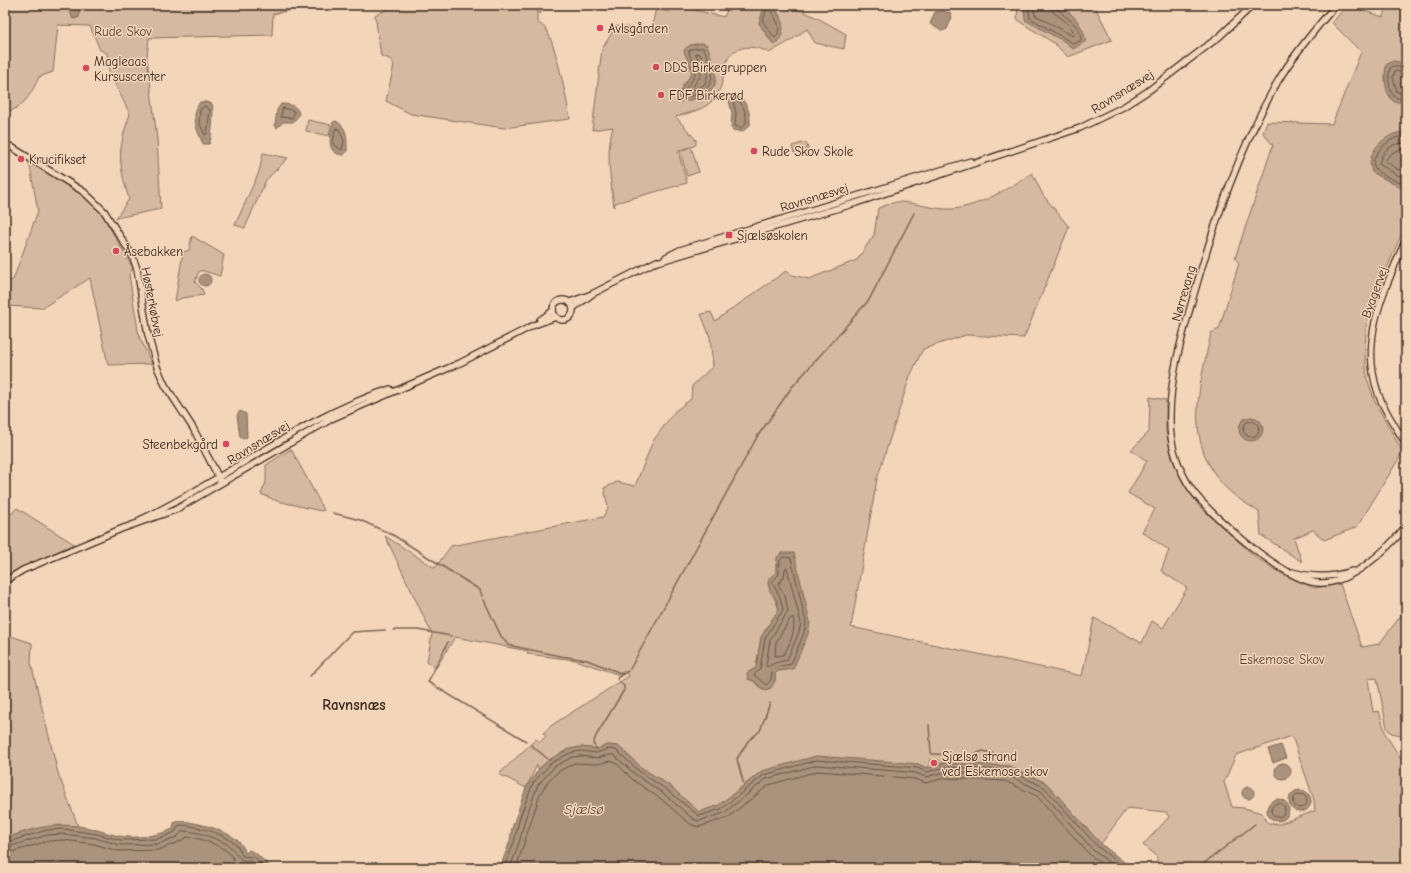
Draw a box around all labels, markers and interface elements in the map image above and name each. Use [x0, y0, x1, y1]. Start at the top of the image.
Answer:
place label: Avlsgården [608, 21, 668, 36]
marker: Avlsgården [595, 23, 605, 33]
park label: Rude Skov [94, 24, 152, 39]
place label: Magleaas Kursuscenter [94, 54, 166, 84]
place label: DDS Birkegruppen [664, 60, 767, 75]
marker: DDS Birkegruppen [651, 62, 661, 72]
marker: Magleaas Kursuscenter [81, 63, 91, 73]
street label: Ravnsnæsvej [1088, 66, 1156, 116]
place label: FDF Birkerød [669, 88, 744, 103]
marker: FDF Birkerød [656, 90, 666, 100]
place label: Rude Skov Skole [762, 144, 854, 159]
marker: Rude Skov Skole [749, 146, 759, 156]
place label: Krucifikset [29, 152, 87, 167]
marker: Krucifikset [16, 154, 26, 164]
street label: Ravnsnæsvej [778, 180, 850, 215]
place label: Sjælsøskolen [737, 228, 808, 243]
marker: Sjælsøskolen [724, 230, 734, 240]
place label: Åsebakken [124, 243, 183, 259]
marker: Åsebakken [111, 246, 121, 256]
street label: Nørrevang [1168, 263, 1199, 323]
street label: Byagervej [1358, 264, 1391, 320]
street label: Høsterkøbvej [138, 266, 167, 338]
street label: Ravnsnæsvej [224, 417, 292, 467]
place label: Steenbekgård [143, 437, 218, 452]
marker: Steenbekgård [221, 439, 231, 449]
park label: Eskemose Skov [1240, 652, 1325, 667]
district label: Ravnsnæs [322, 696, 386, 714]
place label: Sjælsø strand ved Eskemose skov [941, 749, 1049, 779]
marker: Sjælsø strand ved Eskemose skov [929, 758, 939, 768]
water label: Sjælsø [564, 801, 604, 818]

